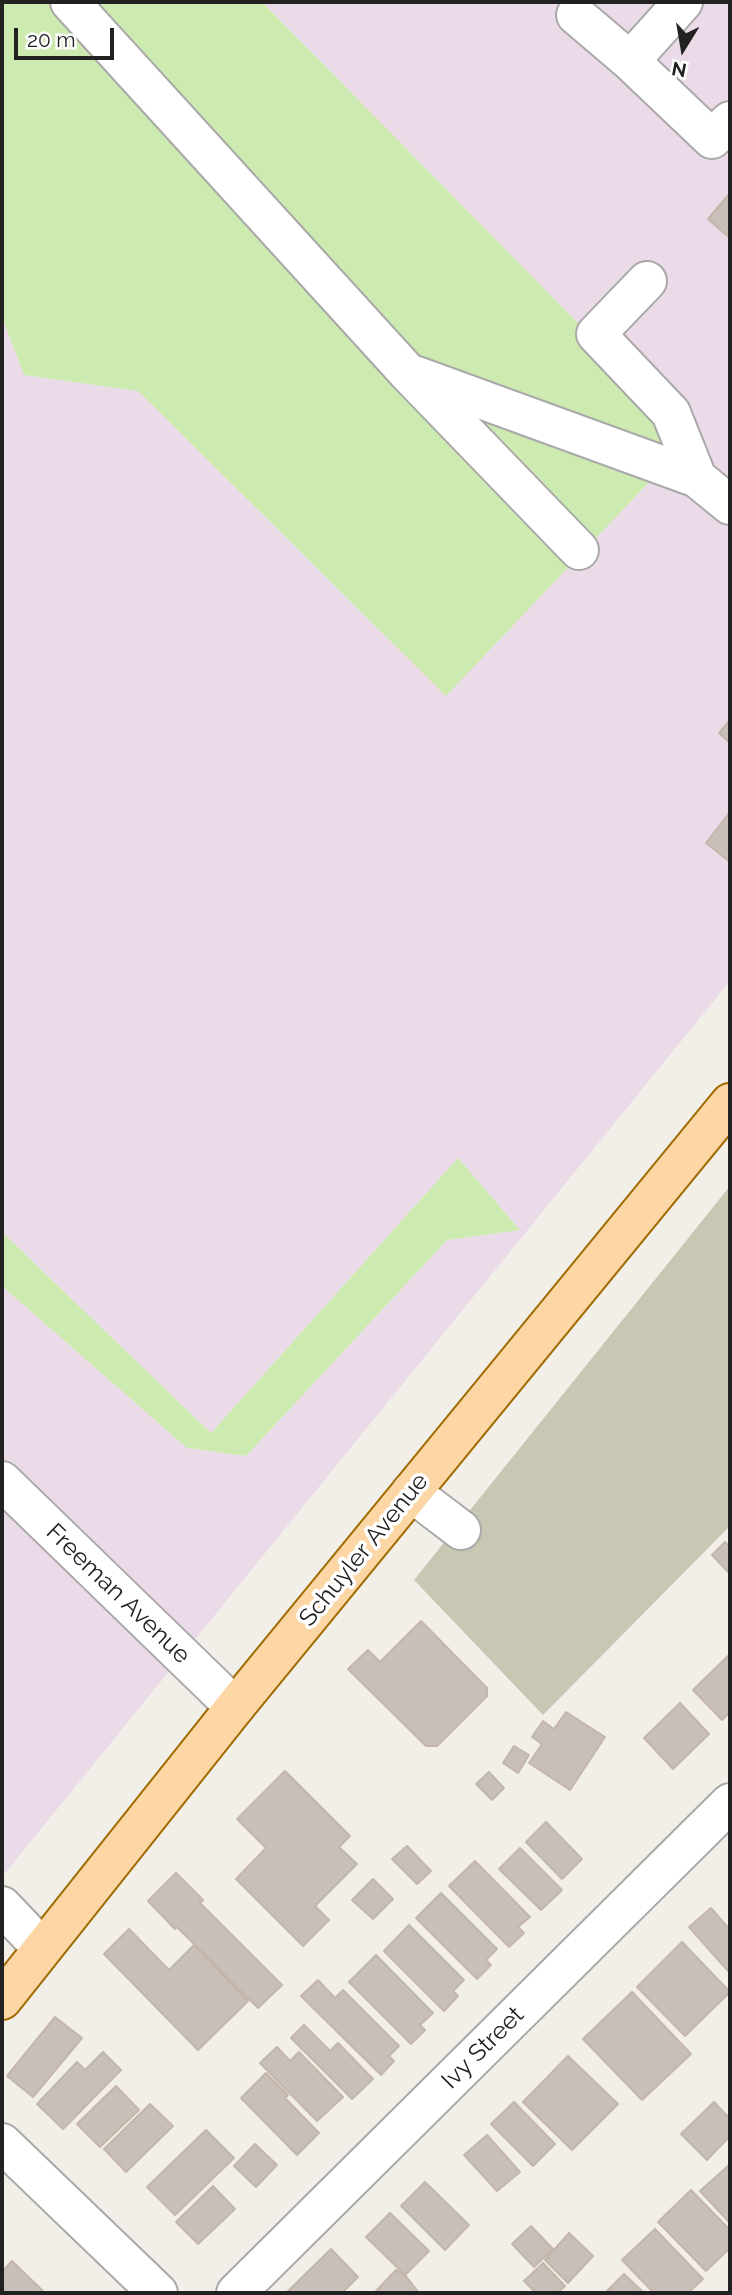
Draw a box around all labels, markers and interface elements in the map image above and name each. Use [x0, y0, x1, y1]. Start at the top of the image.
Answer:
scale bar [18, 14, 117, 58]
north arrow [648, 14, 718, 84]
text: 20 m [27, 27, 75, 52]
text: N [670, 57, 688, 82]
street label: Schuyler Avenue [294, 1468, 434, 1632]
street label: Freeman Avenue [40, 1518, 196, 1670]
street label: Ivy Street [436, 2001, 530, 2095]

